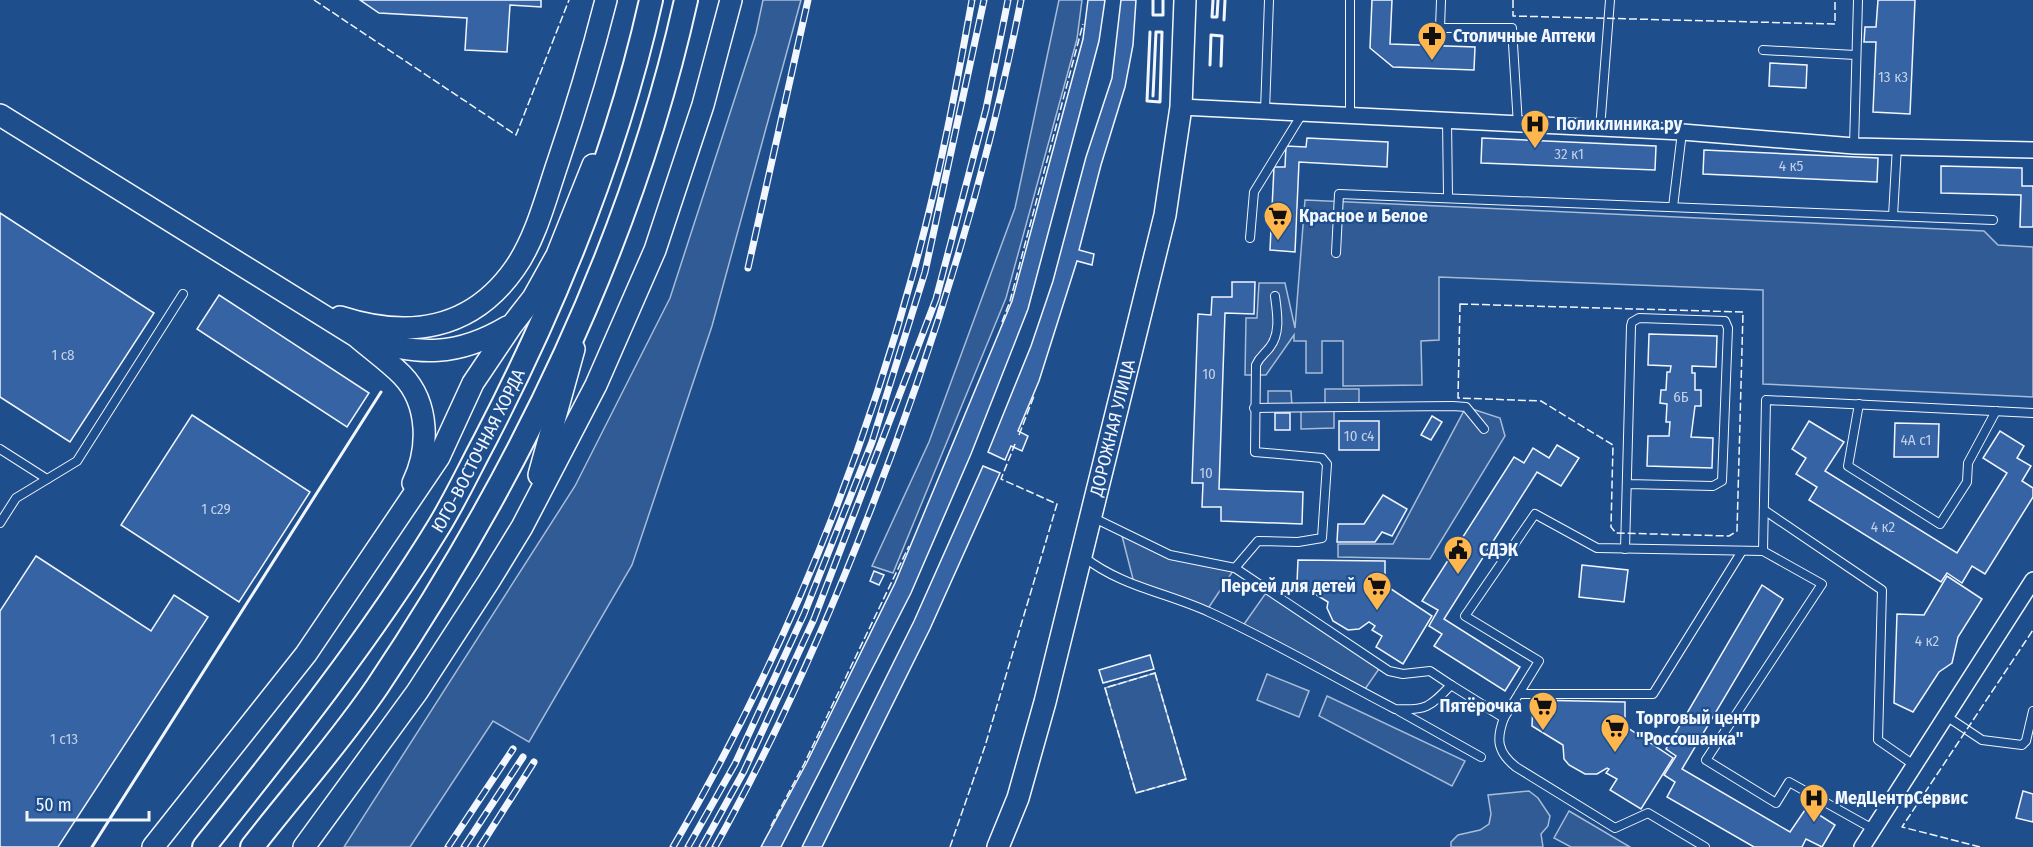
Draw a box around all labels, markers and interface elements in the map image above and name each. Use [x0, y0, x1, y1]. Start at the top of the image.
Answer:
pharmacy icon: Столичные Аптеки [1416, 20, 1448, 62]
place label: Столичные Аптеки [1453, 25, 1596, 47]
house number: 13 к3 [1878, 68, 1908, 86]
hospital icon: Поликлиника.ру [1519, 108, 1551, 150]
place label: Поликлиника.ру [1556, 113, 1683, 135]
house number: 32 к1 [1554, 145, 1584, 163]
house number: 4 к5 [1779, 157, 1803, 175]
supermarket icon: Красное и Белое [1262, 200, 1294, 242]
place label: Красное и Белое [1299, 205, 1428, 227]
house number: 1 с8 [51, 346, 75, 364]
street label: ДОРОЖНАЯ УЛИЦА [1085, 357, 1140, 499]
street label: ЮГО-ВОСТОЧНАЯ ХОРДА [427, 365, 530, 537]
house number: 10 [1202, 365, 1216, 383]
house number: 6Б [1673, 388, 1689, 406]
house number: 10 с4 [1344, 427, 1374, 445]
house number: 4А с1 [1901, 431, 1931, 449]
house number: 10 [1199, 464, 1213, 482]
house number: 1 с29 [201, 500, 231, 518]
house number: 4 к2 [1871, 518, 1896, 536]
public building icon: СДЭК [1442, 534, 1474, 576]
place label: СДЭК [1479, 539, 1519, 561]
supermarket icon: Персей для детей [1361, 570, 1393, 612]
place label: Персей для детей [1221, 575, 1356, 597]
house number: 4 к2 [1915, 632, 1940, 650]
supermarket icon: Пятёрочка [1527, 690, 1559, 732]
place label: Пятёрочка [1440, 695, 1522, 717]
place label: Торговый центр "Россошанка" [1636, 707, 1760, 750]
supermarket icon: Торговый центр "Россошанка" [1599, 712, 1631, 754]
house number: 1 с13 [50, 730, 78, 748]
hospital icon: МедЦентрСервис [1798, 782, 1830, 824]
scale bar [27, 784, 148, 822]
place label: МедЦентрСервис [1835, 787, 1968, 809]
text: 50 m [36, 794, 72, 816]

